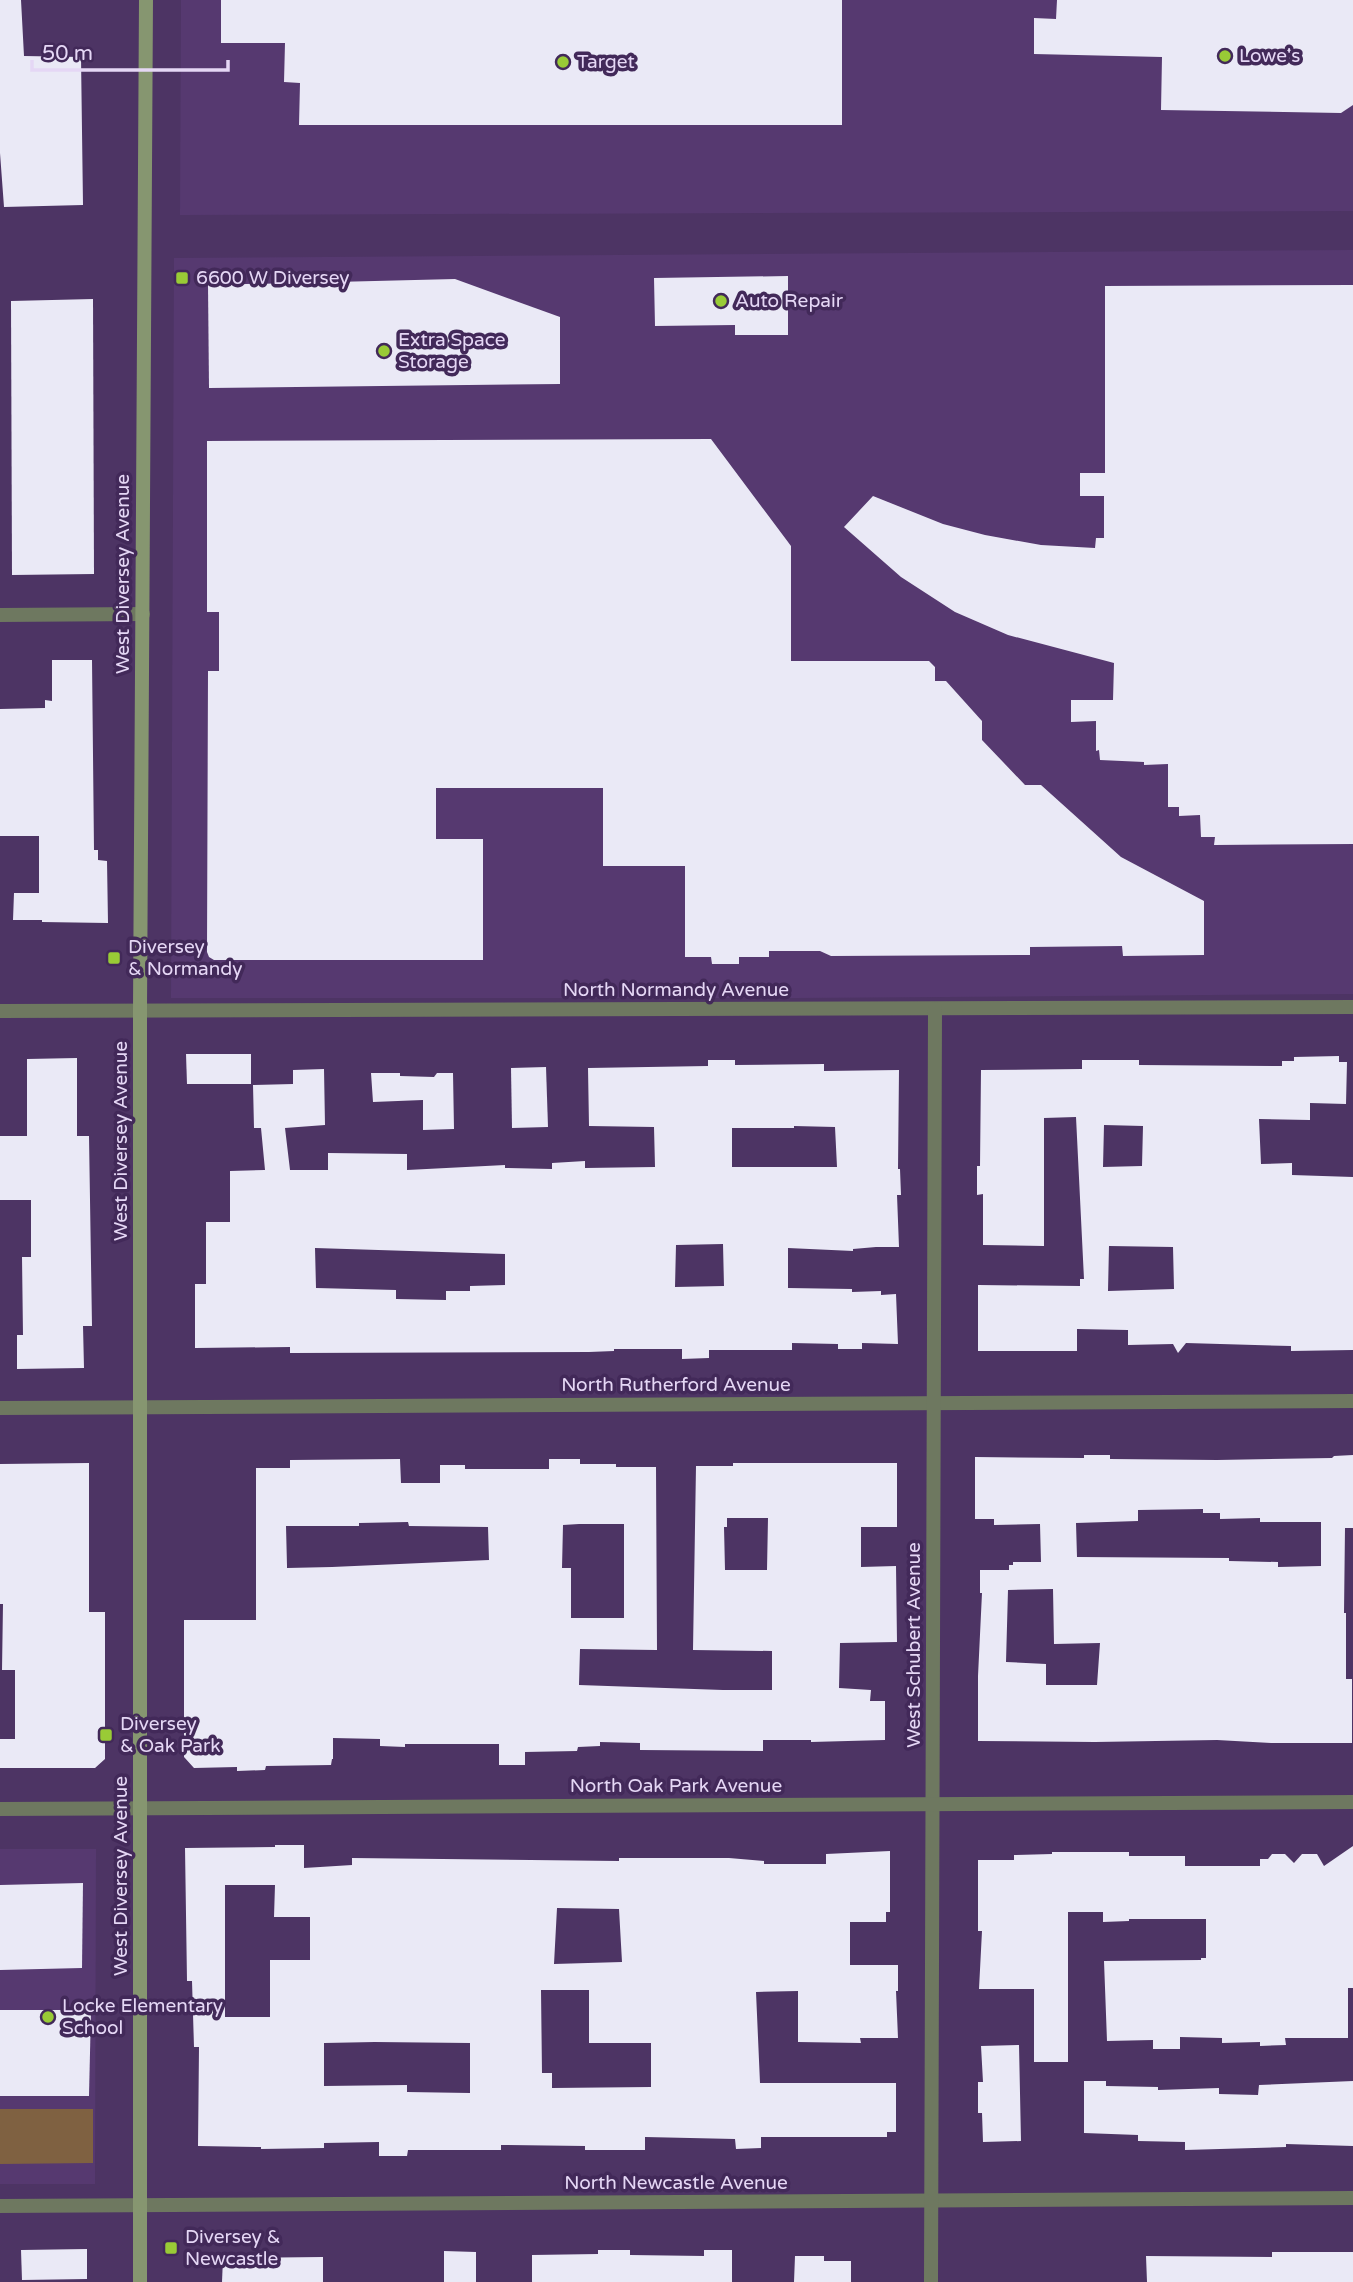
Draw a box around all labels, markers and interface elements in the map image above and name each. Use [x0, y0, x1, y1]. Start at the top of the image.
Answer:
scale bar [32, 28, 228, 72]
text: 50 m [42, 41, 93, 66]
place label: Lowe's [1239, 45, 1300, 67]
marker: Lowe's [1217, 48, 1233, 64]
place label: Target [577, 51, 635, 73]
marker: Target [555, 54, 571, 70]
place label: 6600 W Diversey [196, 267, 350, 289]
marker: 6600 W Diversey [174, 270, 190, 286]
place label: Auto Repair [735, 290, 844, 312]
marker: Auto Repair [713, 293, 729, 309]
place label: Extra Space Storage [398, 329, 506, 373]
marker: Extra Space Storage [376, 343, 392, 359]
street label: West Diversey Avenue [112, 474, 134, 674]
place label: Diversey & Normandy [128, 936, 243, 980]
marker: Diversey & Normandy [106, 950, 122, 966]
street label: North Normandy Avenue [563, 979, 789, 1001]
street label: West Diversey Avenue [110, 1041, 132, 1241]
street label: North Rutherford Avenue [561, 1374, 791, 1396]
street label: West Schubert Avenue [903, 1542, 925, 1748]
place label: Diversey & Oak Park [120, 1713, 221, 1757]
marker: Diversey & Oak Park [98, 1727, 114, 1743]
street label: North Oak Park Avenue [570, 1775, 782, 1797]
street label: West Diversey Avenue [110, 1776, 132, 1976]
place label: Locke Elementary School [62, 1995, 223, 2039]
marker: Locke Elementary School [40, 2009, 56, 2025]
street label: North Newcastle Avenue [564, 2172, 788, 2194]
place label: Diversey & Newcastle [185, 2226, 281, 2270]
marker: Diversey & Newcastle [163, 2240, 179, 2256]

